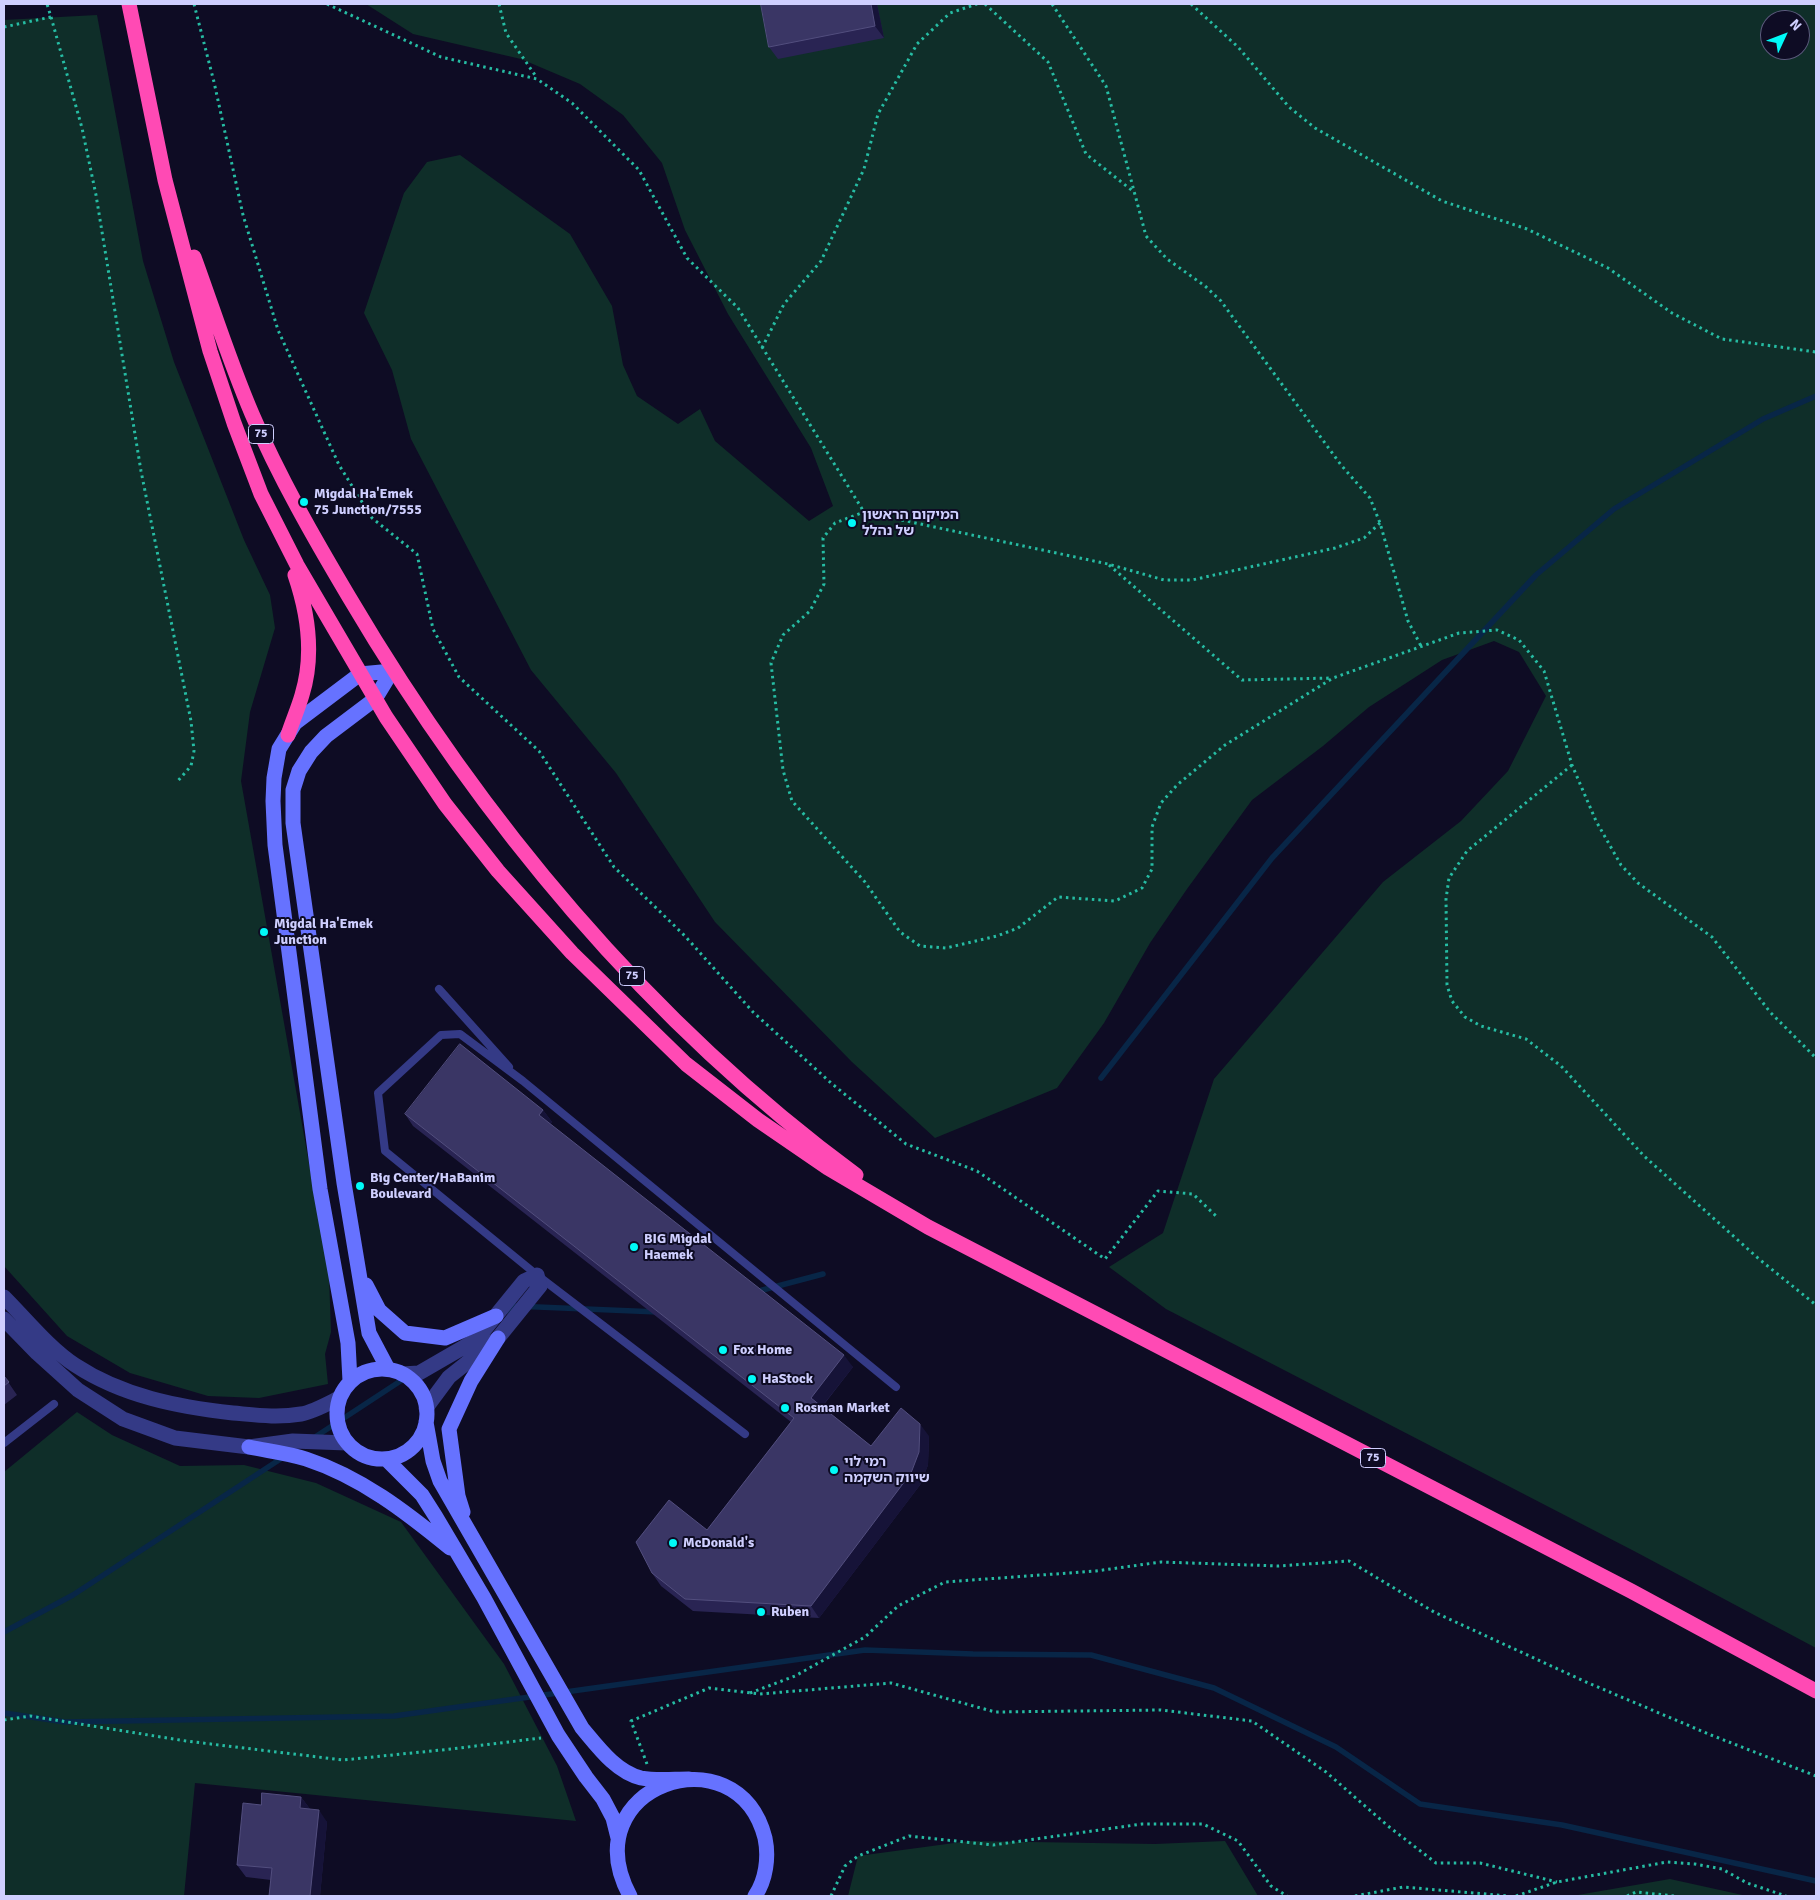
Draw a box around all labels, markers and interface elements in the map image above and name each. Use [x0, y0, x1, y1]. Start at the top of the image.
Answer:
north arrow [1760, 10, 1810, 60]
text: N [1786, 16, 1805, 34]
road number: 75 [248, 424, 274, 444]
place label: Migdal Ha'Emek 75 Junction/7555 [314, 486, 422, 518]
marker: Migdal Ha'Emek 75 Junction/7555 [298, 496, 310, 508]
place label: המיקום הראשון של נהלל [862, 507, 959, 540]
marker: המיקום הראשון של נהלל [846, 517, 858, 529]
place label: Migdal Ha'Emek Junction [274, 916, 373, 949]
marker: Migdal Ha'Emek Junction [258, 926, 270, 938]
road number: 75 [620, 966, 644, 986]
place label: Big Center/HaBanim Boulevard [370, 1170, 495, 1202]
marker: Big Center/HaBanim Boulevard [354, 1180, 366, 1192]
place label: BIG Migdal Haemek [644, 1231, 712, 1264]
marker: BIG Migdal Haemek [628, 1241, 640, 1253]
place label: Fox Home [733, 1342, 792, 1358]
marker: Fox Home [717, 1344, 729, 1356]
place label: HaStock [762, 1371, 813, 1387]
marker: HaStock [746, 1373, 758, 1385]
place label: Rosman Market [795, 1400, 890, 1416]
marker: Rosman Market [779, 1402, 791, 1414]
road number: 75 [1360, 1449, 1386, 1468]
place label: רמי לוי שיווק השקמה [844, 1454, 930, 1486]
marker: רמי לוי שיווק השקמה [828, 1464, 840, 1476]
place label: McDonald's [683, 1535, 754, 1551]
marker: McDonald's [667, 1537, 679, 1549]
place label: Ruben [771, 1604, 809, 1620]
marker: Ruben [755, 1606, 767, 1618]

